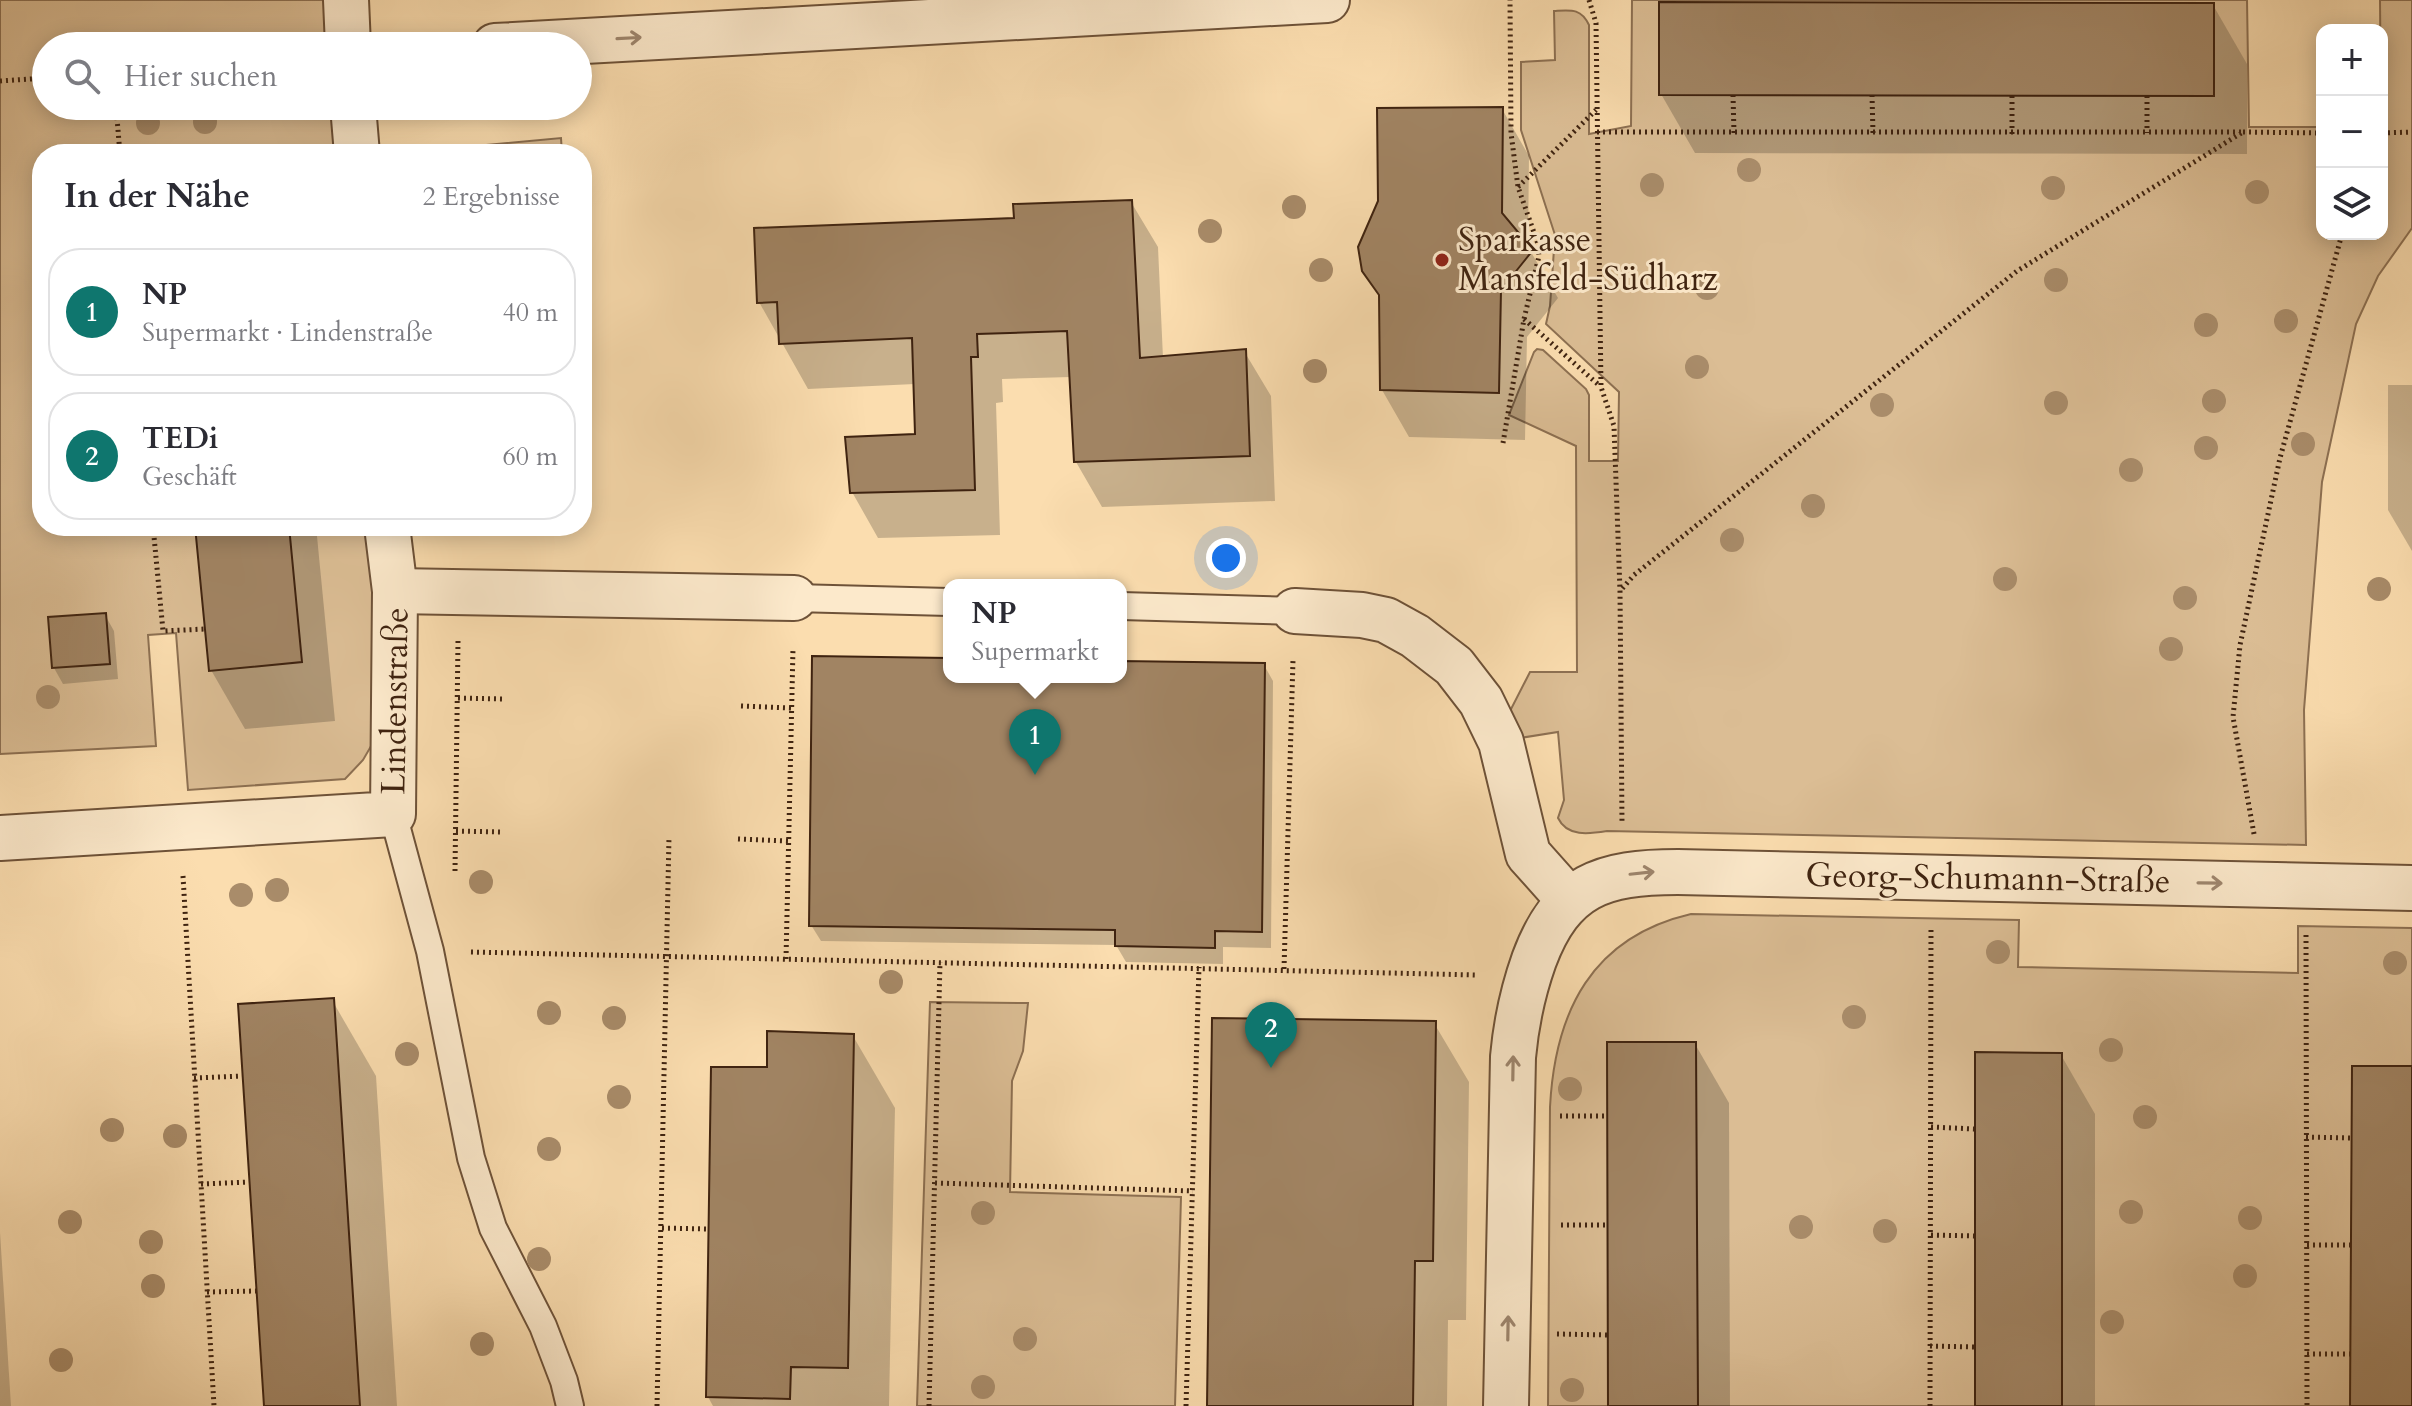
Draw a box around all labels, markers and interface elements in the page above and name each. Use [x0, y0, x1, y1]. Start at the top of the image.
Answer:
map controls [2316, 24, 2388, 240]
button: + [2316, 24, 2388, 96]
one-way arrow [615, 30, 642, 45]
search box [32, 32, 592, 120]
icon: search [60, 54, 104, 98]
text: Hier suchen [124, 56, 277, 97]
button: − [2316, 96, 2388, 168]
button: layers [2316, 168, 2388, 240]
text: In der Nähe [64, 173, 250, 219]
text: 2 Ergebnisse [423, 179, 560, 214]
place label: Sparkasse Mansfeld-Südharz [1458, 217, 1718, 302]
marker: Sparkasse Mansfeld-Südharz [1433, 251, 1451, 269]
text: NP [142, 274, 187, 315]
text: 1 [85, 295, 99, 330]
text: 40 m [502, 295, 558, 330]
text: Supermarkt · Lindenstraße [142, 315, 433, 350]
text: TEDi [142, 418, 218, 459]
text: 2 [85, 439, 99, 474]
text: 60 m [502, 439, 558, 474]
text: Geschäft [142, 459, 237, 494]
your location [1206, 538, 1246, 578]
popup [943, 579, 1127, 683]
text: NP [971, 593, 1016, 634]
street label: Lindenstraße [370, 607, 420, 795]
text: Supermarkt [971, 634, 1099, 669]
pin: 1 [1009, 709, 1061, 775]
street label: Georg-Schumann-Straße [1805, 852, 2171, 904]
one-way arrow [1629, 865, 1655, 880]
one-way arrow [2196, 875, 2223, 891]
pin: 2 [1245, 1002, 1297, 1068]
one-way arrow [1505, 1055, 1521, 1082]
one-way arrow [1500, 1315, 1516, 1342]

